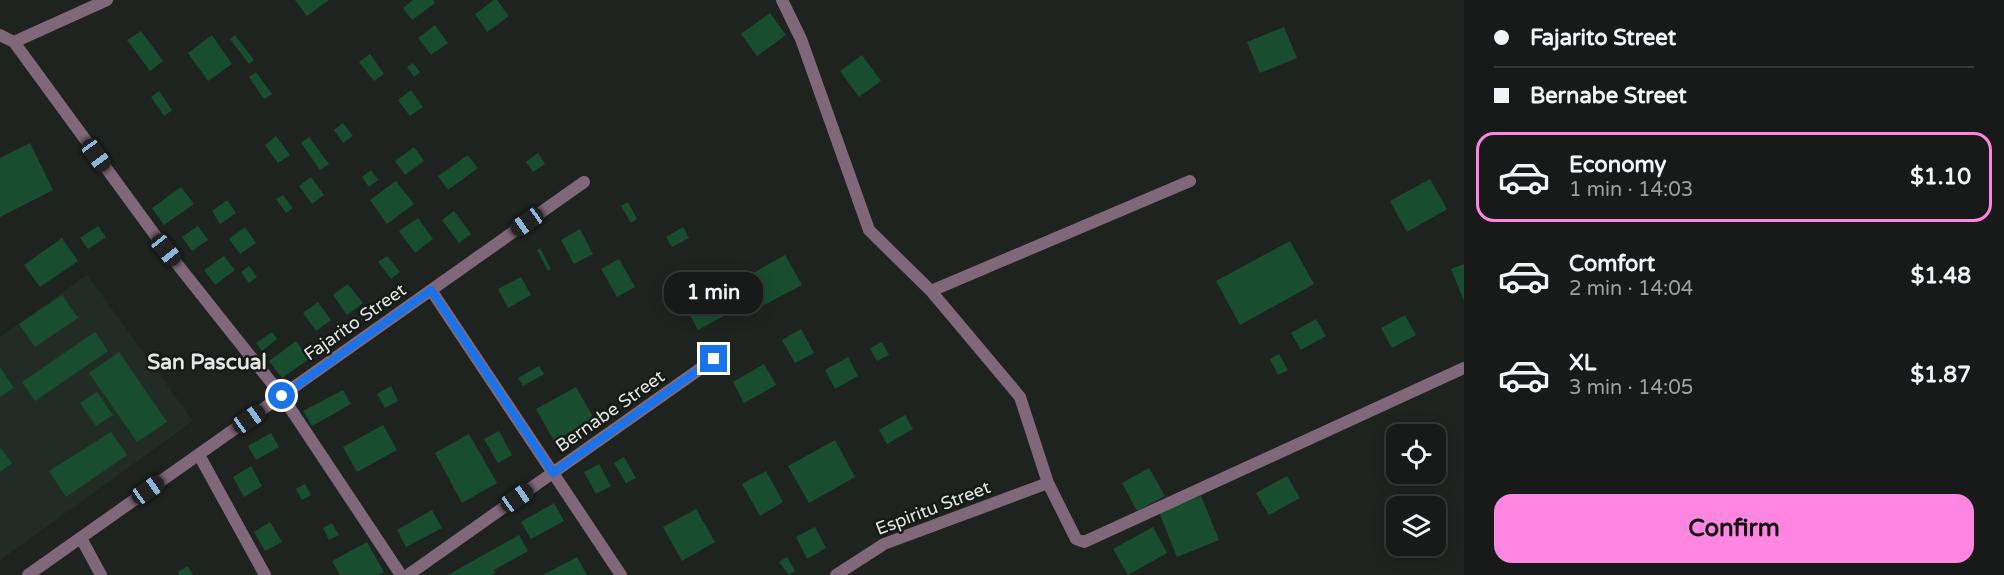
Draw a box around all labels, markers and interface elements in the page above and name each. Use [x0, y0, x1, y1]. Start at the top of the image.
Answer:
text: Fajarito Street [1530, 25, 1676, 51]
text: Bernabe Street [1530, 83, 1687, 109]
car [78, 135, 114, 175]
icon: car [1497, 150, 1551, 204]
text: Economy [1569, 152, 1666, 178]
text: $1.10 [1910, 164, 1971, 190]
text: 1 min · 14:03 [1569, 178, 1693, 202]
car [507, 204, 547, 240]
car [148, 230, 184, 270]
icon: car [1497, 249, 1551, 303]
text: Comfort [1569, 251, 1655, 277]
text: $1.48 [1911, 263, 1971, 289]
callout: 1 min [664, 272, 764, 314]
text: 2 min · 14:04 [1569, 277, 1693, 301]
street label: Fajarito Street [300, 279, 410, 365]
text: 1 min [687, 281, 740, 305]
route end [700, 345, 727, 372]
icon: car [1497, 348, 1551, 402]
district label: San Pascual [147, 350, 267, 375]
text: XL [1569, 350, 1596, 376]
text: $1.87 [1910, 362, 1971, 388]
street label: Bernabe Street [551, 365, 669, 457]
text: 3 min · 14:05 [1569, 376, 1693, 400]
route start [268, 382, 295, 409]
car [229, 401, 269, 437]
map controls [1386, 424, 1446, 556]
button: locate [1386, 424, 1446, 484]
car [128, 472, 168, 508]
street label: Espiritu Street [872, 476, 994, 540]
car [497, 480, 537, 516]
button: Confirm [1494, 494, 1974, 563]
button: layers [1386, 496, 1446, 556]

